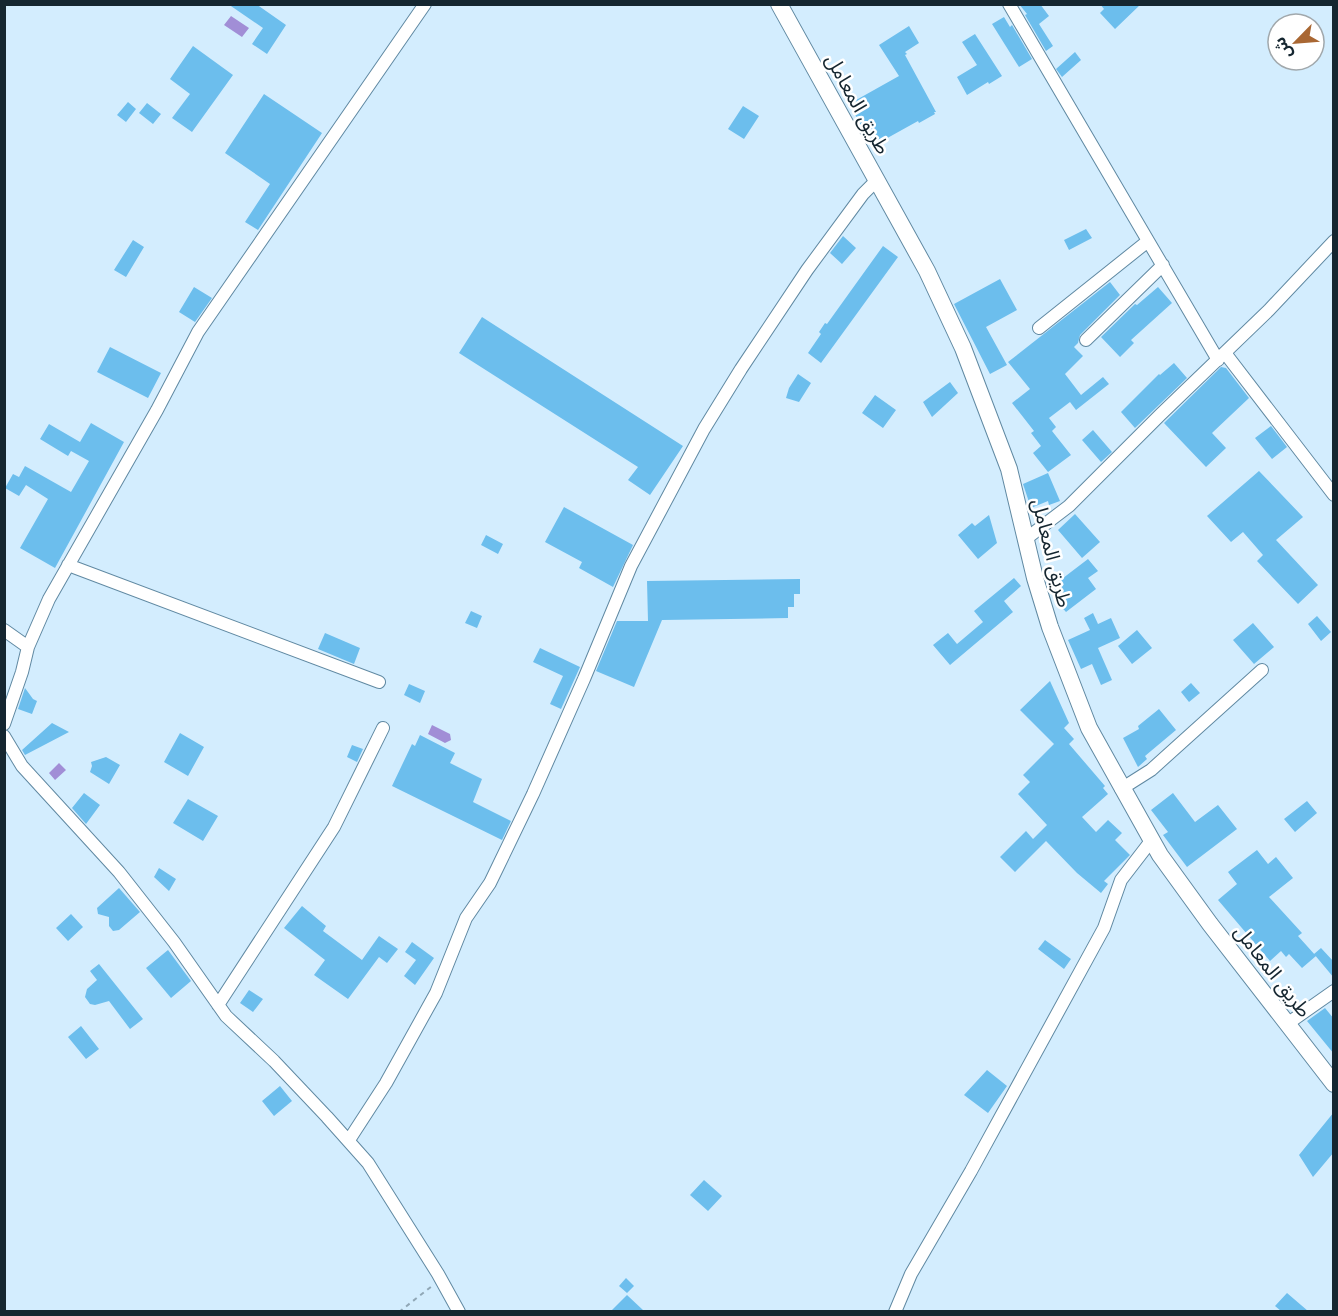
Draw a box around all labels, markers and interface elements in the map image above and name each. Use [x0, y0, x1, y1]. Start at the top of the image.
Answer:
north arrow [1266, 12, 1326, 72]
text: ش [1269, 34, 1297, 62]
street label: طريق المعامل [820, 49, 896, 159]
street label: طريق المعامل [1026, 496, 1078, 610]
street label: طريق المعامل [1229, 919, 1317, 1023]

